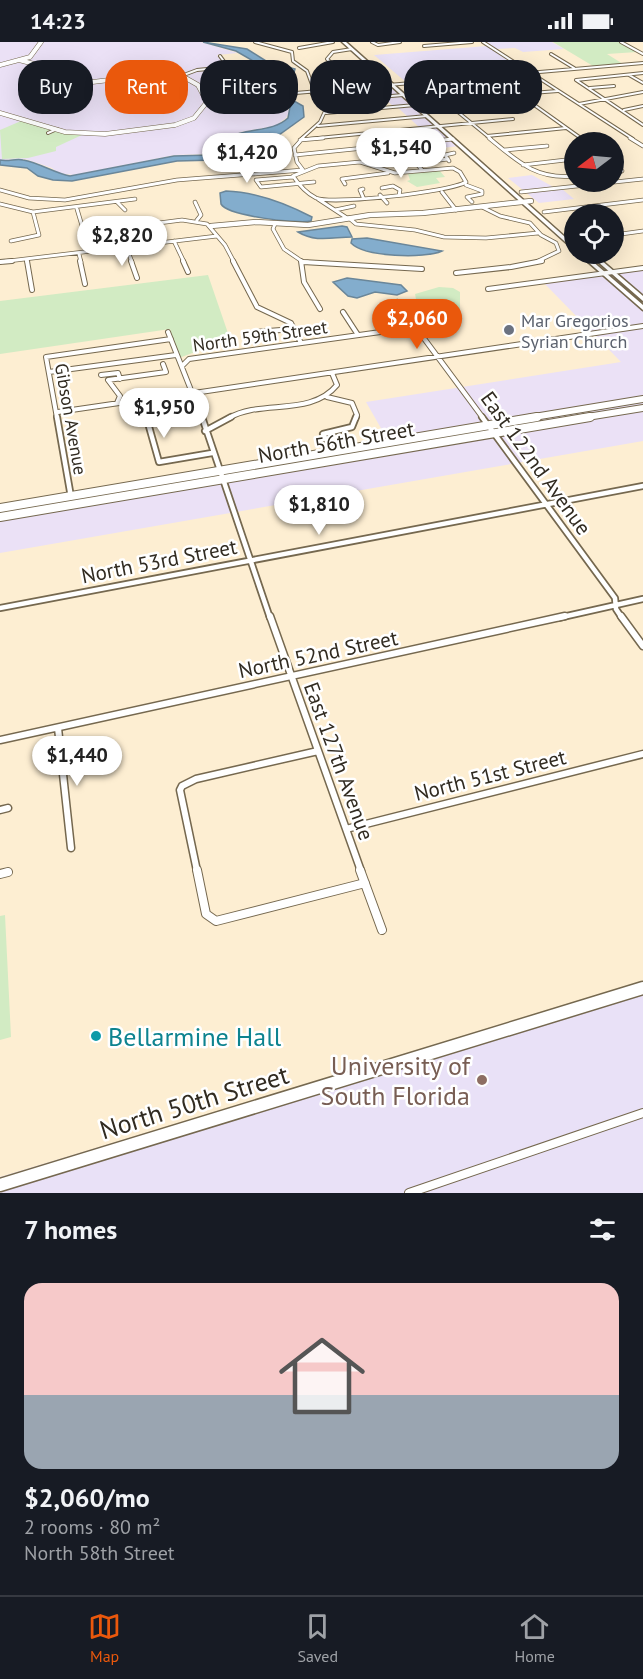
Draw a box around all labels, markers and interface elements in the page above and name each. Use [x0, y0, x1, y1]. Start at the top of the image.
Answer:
text: 14:23 [30, 7, 86, 35]
chip: Buy [18, 60, 93, 114]
chip: Rent [105, 60, 188, 114]
chip: Filters [200, 60, 298, 114]
chip: New [310, 60, 392, 114]
chip: Apartment [404, 60, 542, 114]
pin: $1,540 [352, 128, 450, 179]
north arrow [564, 132, 624, 192]
map controls [564, 132, 624, 264]
pin: $1,420 [198, 133, 296, 184]
text: $1,540 [370, 134, 432, 160]
text: $1,420 [216, 139, 278, 165]
button: locate [564, 204, 624, 264]
pin: $2,820 [73, 216, 171, 267]
text: $2,820 [91, 222, 153, 248]
pin: $2,060 [368, 299, 466, 350]
text: $2,060 [386, 305, 448, 331]
place label: Mar Gregorios Syrian Church [521, 309, 629, 353]
street label: North 59th Street [191, 315, 329, 357]
marker: Mar Gregorios Syrian Church [502, 323, 516, 337]
street label: Gibson Avenue [50, 361, 92, 477]
street label: East 122nd Avenue [475, 386, 597, 540]
pin: $1,950 [115, 388, 213, 439]
text: $1,950 [133, 394, 195, 420]
street label: North 56th Street [256, 415, 416, 469]
pin: $1,810 [270, 485, 368, 536]
text: $1,810 [288, 491, 350, 517]
street label: North 53rd Street [79, 533, 239, 589]
street label: North 52nd Street [236, 624, 400, 684]
street label: East 127th Avenue [298, 678, 380, 844]
pin: $1,440 [28, 736, 126, 787]
text: $1,440 [46, 742, 108, 768]
street label: North 51st Street [411, 743, 569, 807]
place label: Bellarmine Hall [108, 1020, 282, 1053]
marker: Bellarmine Hall [89, 1029, 103, 1043]
place label: University of South Florida [321, 1049, 472, 1112]
street label: North 50th Street [96, 1058, 293, 1146]
marker: University of South Florida [475, 1073, 489, 1087]
text: 7 homes [24, 1213, 117, 1246]
icon: filters [586, 1213, 619, 1246]
icon: home [268, 1322, 376, 1430]
text: $2,060/mo [24, 1481, 150, 1514]
text: 2 rooms · 80 m² [24, 1514, 160, 1540]
text: North 58th Street [24, 1540, 175, 1566]
tab: Map [88, 1610, 121, 1666]
tab: Saved [297, 1610, 338, 1666]
tab: Home [514, 1610, 555, 1666]

